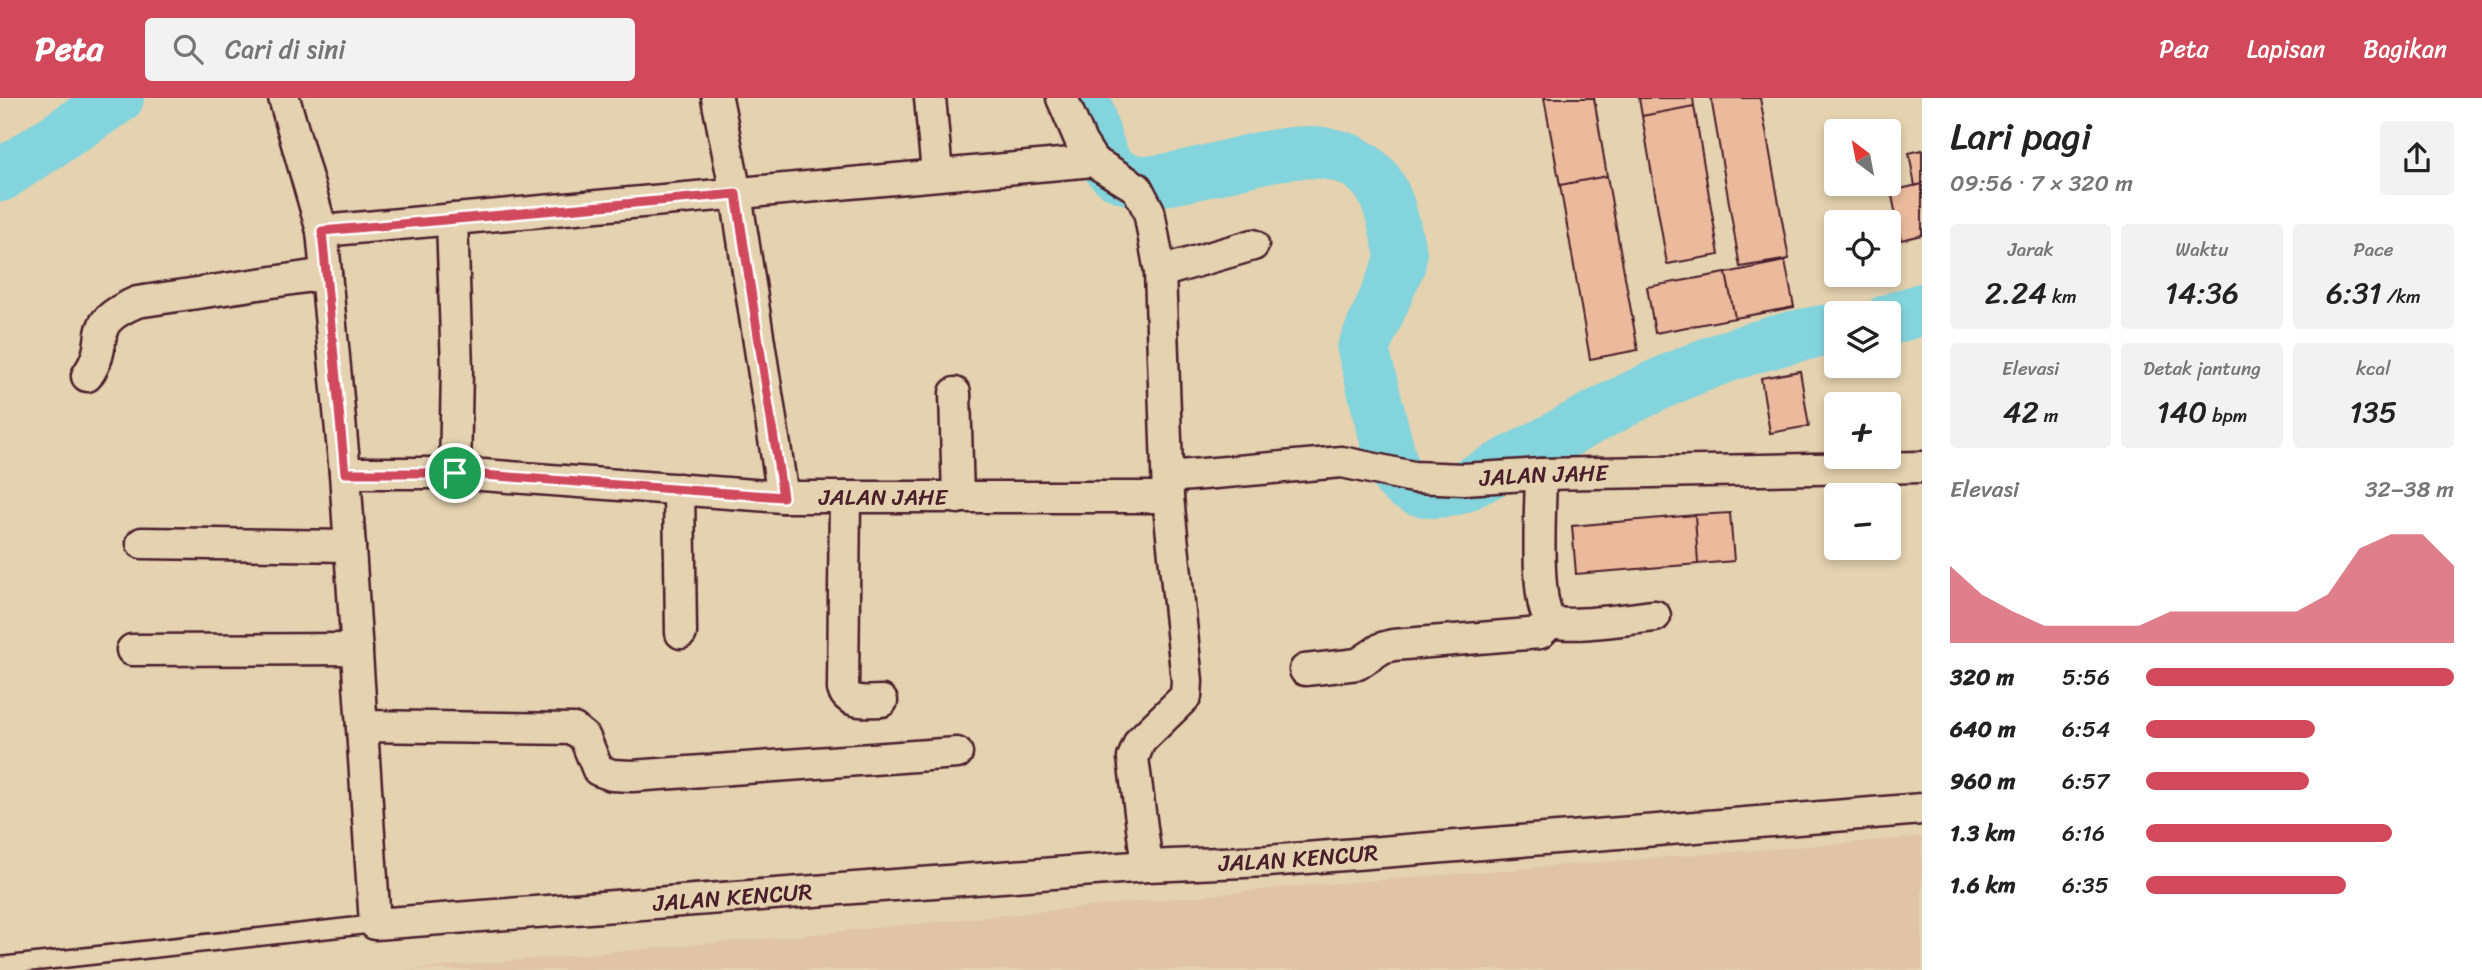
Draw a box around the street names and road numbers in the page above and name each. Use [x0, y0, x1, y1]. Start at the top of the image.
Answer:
street label: JALAN JAHE [1477, 452, 1609, 499]
street label: JALAN JAHE [818, 477, 949, 518]
street label: JALAN KENCUR [1217, 832, 1379, 884]
street label: JALAN KENCUR [651, 871, 814, 924]

